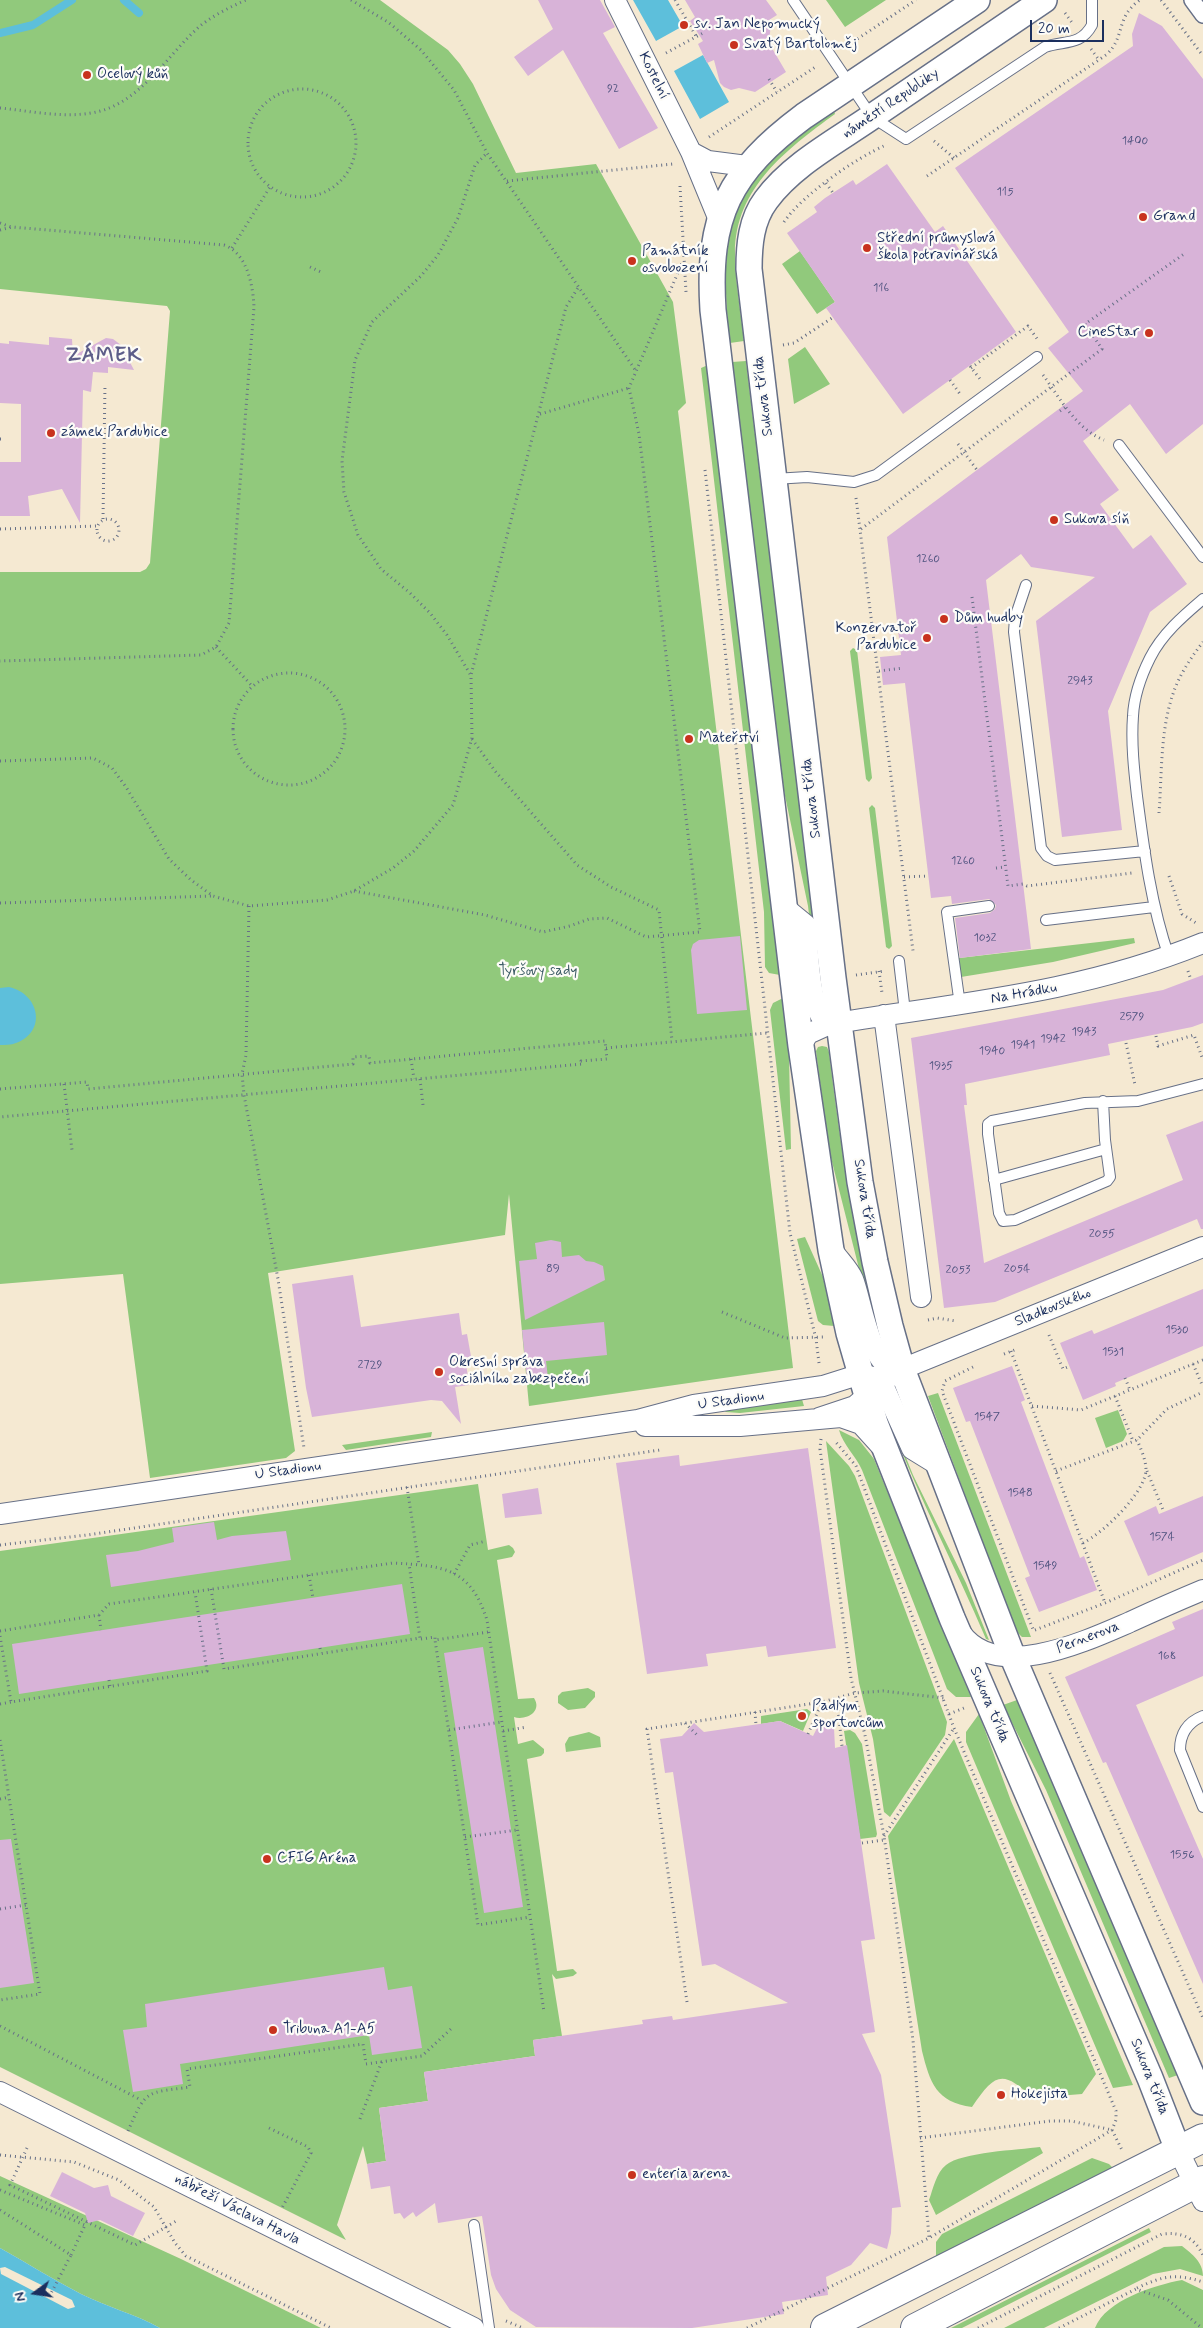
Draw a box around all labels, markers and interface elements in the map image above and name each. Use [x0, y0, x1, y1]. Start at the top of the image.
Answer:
scale bar [1033, 10, 1107, 42]
place label: sv. Jan Nepomucký [694, 16, 820, 34]
marker: sv. Jan Nepomucký [678, 19, 690, 31]
text: 20 m [1038, 19, 1070, 39]
place label: Svatý Bartoloměj [744, 36, 857, 54]
marker: Svatý Bartoloměj [728, 39, 740, 51]
street label: Kostelní [634, 49, 672, 103]
street label: náměstí Republiky [839, 65, 943, 143]
place label: Ocelový kůň [97, 66, 168, 84]
marker: Ocelový kůň [81, 69, 93, 81]
house number: 92 [607, 82, 619, 96]
house number: 1400 [1122, 134, 1148, 148]
house number: 115 [996, 185, 1014, 199]
place label: Grand [1153, 208, 1195, 226]
marker: Grand [1137, 211, 1149, 223]
place label: Střední průmyslová škola potravinářská [877, 230, 998, 265]
marker: Střední průmyslová škola potravinářská [861, 242, 873, 254]
place label: Památník osvobození [642, 243, 709, 278]
marker: Památník osvobození [626, 255, 638, 267]
house number: 116 [873, 281, 889, 295]
place label: CineStar [1078, 324, 1139, 342]
marker: CineStar [1143, 327, 1155, 339]
district label: ZÁMEK [65, 345, 143, 369]
street label: Sukova třída [750, 355, 778, 437]
place label: zámek Pardubice [61, 424, 168, 442]
marker: zámek Pardubice [45, 427, 57, 439]
place label: Sukova síň [1064, 511, 1129, 529]
marker: Sukova síň [1048, 514, 1060, 526]
house number: 1260 [916, 552, 940, 566]
place label: Dům hudby [954, 610, 1023, 628]
marker: Dům hudby [938, 613, 950, 625]
place label: Konzervatoř Pardubice [835, 620, 917, 655]
marker: Konzervatoř Pardubice [921, 632, 933, 644]
house number: 2943 [1067, 674, 1093, 688]
place label: Mateřství [699, 730, 760, 748]
marker: Mateřství [683, 733, 695, 745]
street label: Sukova třída [798, 757, 826, 839]
house number: 1260 [951, 854, 975, 868]
house number: 1032 [973, 931, 997, 945]
park label: Tyršovy sady [499, 963, 577, 981]
street label: Na Hrádku [989, 979, 1059, 1009]
house number: 2579 [1120, 1010, 1144, 1024]
house number: 1943 [1071, 1025, 1097, 1039]
house number: 1942 [1040, 1032, 1066, 1046]
house number: 1941 [1011, 1038, 1035, 1052]
house number: 1940 [979, 1044, 1005, 1058]
house number: 1935 [929, 1059, 953, 1073]
street label: Sukova třída [849, 1158, 879, 1240]
house number: 2055 [1089, 1227, 1115, 1241]
house number: 89 [546, 1262, 560, 1276]
house number: 2054 [1004, 1262, 1030, 1276]
house number: 2053 [946, 1263, 970, 1277]
street label: Sladkovského [1012, 1284, 1094, 1332]
house number: 1530 [1165, 1323, 1189, 1337]
house number: 1531 [1102, 1345, 1124, 1359]
place label: Okresní správa sociálního zabezpečení [449, 1354, 589, 1389]
house number: 2729 [358, 1358, 382, 1372]
marker: Okresní správa sociálního zabezpečení [433, 1366, 445, 1378]
street label: U Stadionu [697, 1387, 765, 1415]
house number: 1547 [974, 1410, 1000, 1424]
street label: U Stadionu [254, 1457, 322, 1485]
house number: 1548 [1007, 1486, 1033, 1500]
house number: 1574 [1149, 1530, 1175, 1544]
house number: 1549 [1033, 1559, 1057, 1573]
street label: Pernerova [1054, 1618, 1122, 1658]
house number: 168 [1158, 1649, 1176, 1663]
street label: Sukova třída [965, 1664, 1013, 1746]
place label: Padlým sportovcům [812, 1698, 884, 1733]
marker: Padlým sportovcům [796, 1710, 808, 1722]
house number: 1556 [1170, 1848, 1194, 1862]
place label: CFIG Aréna [277, 1850, 357, 1868]
marker: CFIG Aréna [261, 1853, 273, 1865]
place label: Tribuna A1-A5 [283, 2021, 376, 2039]
marker: Tribuna A1-A5 [267, 2024, 279, 2036]
street label: Sukova třída [1126, 2036, 1172, 2118]
place label: Hokejista [1011, 2086, 1068, 2104]
marker: Hokejista [995, 2089, 1007, 2101]
place label: enteria arena [642, 2166, 730, 2184]
marker: enteria arena [626, 2169, 638, 2181]
street label: nábřeží Václava Havla [171, 2170, 303, 2250]
north arrow [10, 2268, 60, 2318]
text: N [11, 2290, 30, 2303]

